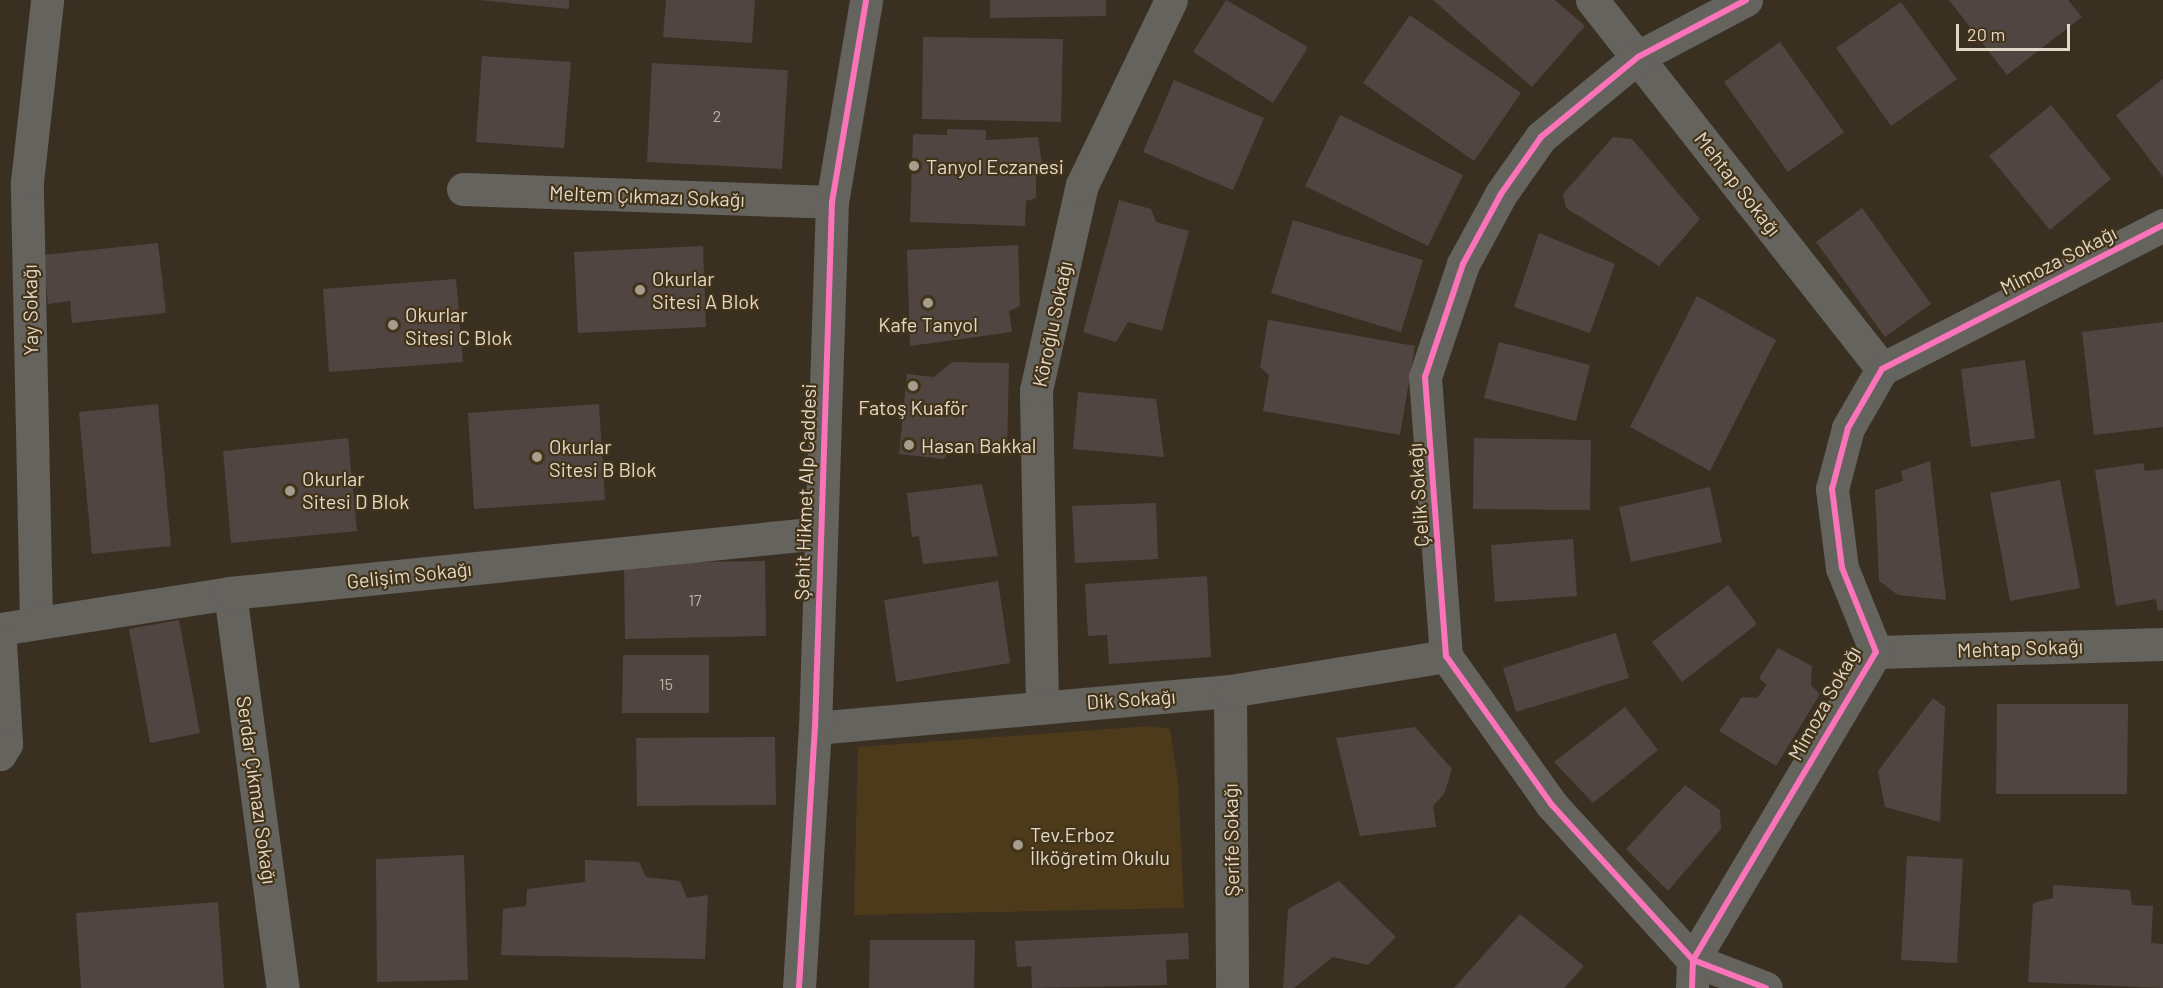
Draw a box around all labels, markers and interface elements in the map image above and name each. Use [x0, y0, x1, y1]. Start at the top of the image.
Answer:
scale bar [1959, 12, 2073, 50]
text: 20 m [1967, 23, 2005, 45]
house number: 2 [713, 106, 721, 126]
street label: Mehtap Sokağı [1690, 127, 1786, 241]
place label: Tanyol Eczanesi [926, 154, 1064, 178]
marker: Tanyol Eczanesi [907, 159, 921, 173]
street label: Meltem Çıkmazı Sokağı [549, 181, 745, 211]
street label: Mimoza Sokağı [1996, 220, 2120, 300]
street label: Köroğlu Sokağı [1027, 259, 1077, 389]
street label: Yay Sokağı [17, 264, 43, 356]
place label: Okurlar Sitesi A Blok [652, 266, 759, 313]
marker: Okurlar Sitesi A Blok [633, 283, 647, 297]
marker: Kafe Tanyol [921, 296, 935, 310]
place label: Okurlar Sitesi C Blok [405, 302, 512, 349]
place label: Kafe Tanyol [878, 312, 978, 336]
marker: Okurlar Sitesi C Blok [386, 318, 400, 332]
marker: Fatoş Kuaför [906, 379, 920, 393]
street label: Şehit Hikmet Alp Caddesi [789, 383, 821, 601]
place label: Fatoş Kuaför [858, 395, 968, 419]
place label: Hasan Bakkal [921, 433, 1036, 457]
place label: Okurlar Sitesi B Blok [549, 434, 657, 481]
marker: Hasan Bakkal [902, 438, 916, 452]
street label: Çelik Sokağı [1402, 442, 1434, 548]
marker: Okurlar Sitesi B Blok [530, 450, 544, 464]
place label: Okurlar Sitesi D Blok [302, 467, 409, 514]
marker: Okurlar Sitesi D Blok [283, 484, 297, 498]
street label: Gelişim Sokağı [345, 557, 473, 593]
house number: 17 [688, 590, 702, 610]
street label: Mehtap Sokağı [1957, 634, 2083, 662]
street label: Mimoza Sokağı [1783, 641, 1865, 765]
house number: 15 [659, 674, 673, 694]
street label: Dik Sokağı [1086, 684, 1176, 714]
street label: Serdar Çıkmazı Sokağı [232, 694, 282, 886]
street label: Şerife Sokağı [1218, 783, 1244, 897]
place label: Tev.Erboz İlköğretim Okulu [1030, 822, 1170, 869]
marker: Tev.Erboz İlköğretim Okulu [1011, 838, 1025, 852]

